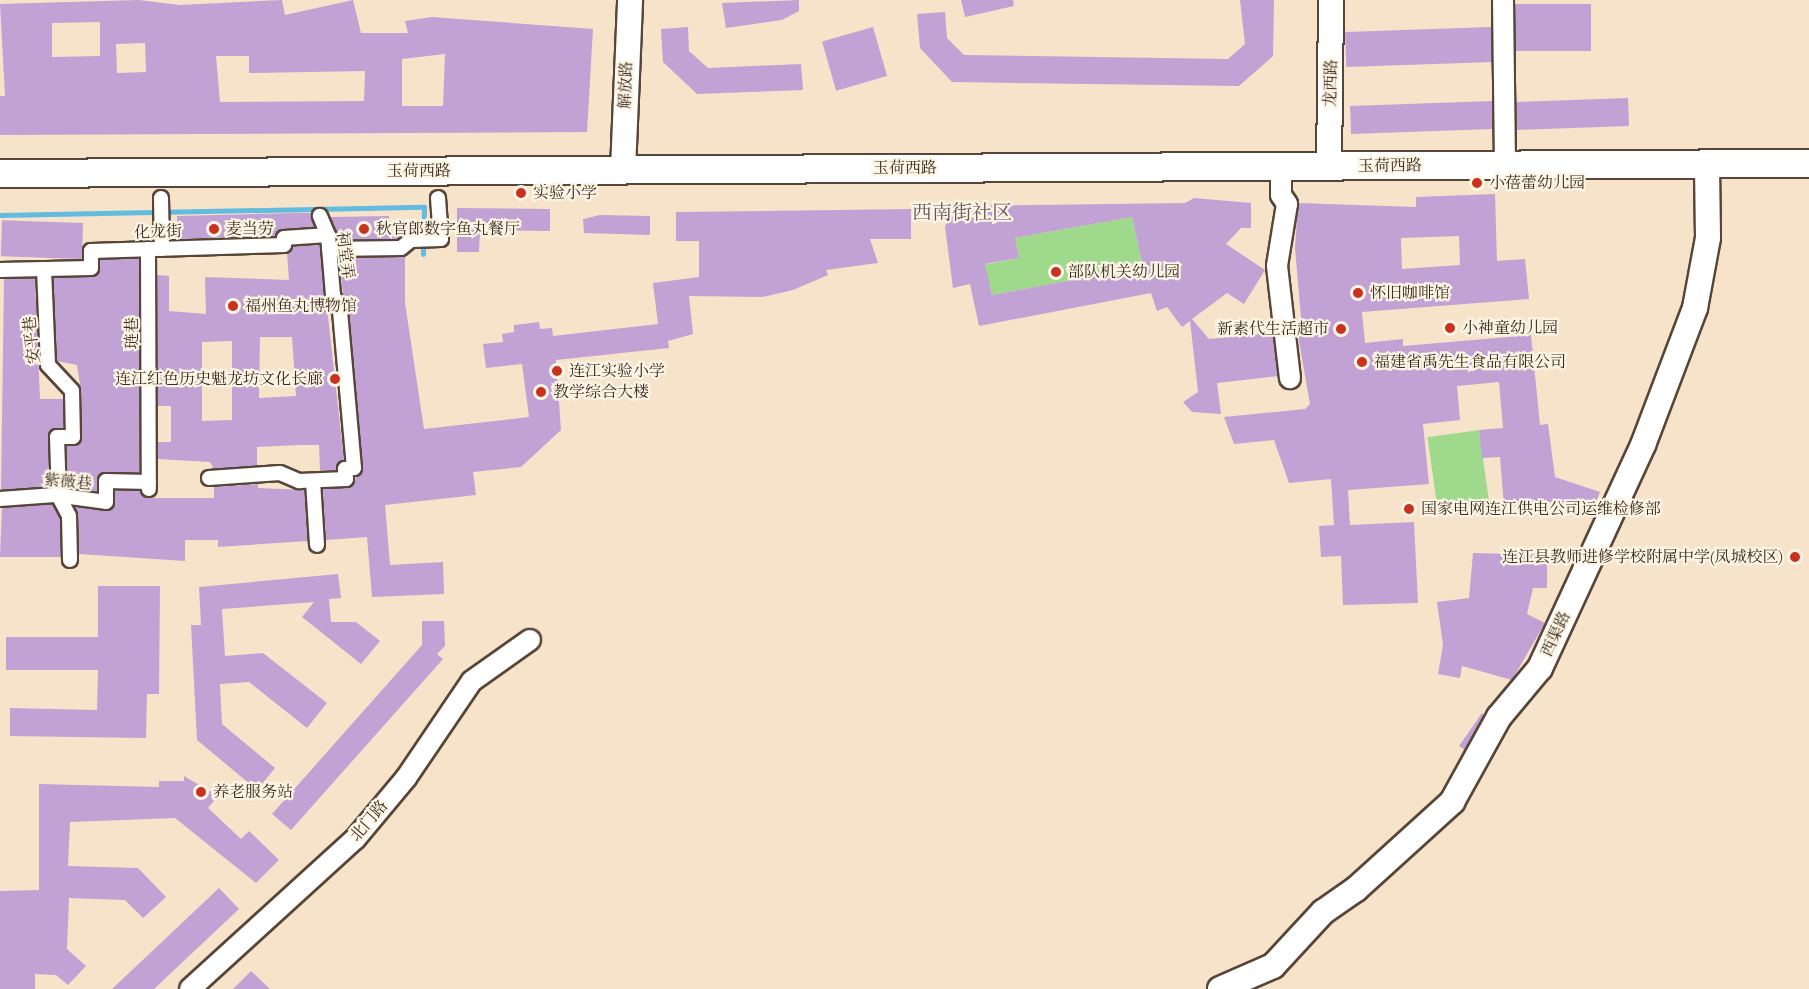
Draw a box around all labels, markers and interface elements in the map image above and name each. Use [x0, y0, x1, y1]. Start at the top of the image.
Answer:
street label: 龙西路 [1321, 59, 1341, 107]
street label: 解放路 [616, 61, 636, 109]
street label: 玉荷西路 [1358, 156, 1422, 176]
street label: 玉荷西路 [873, 158, 937, 178]
street label: 玉荷西路 [387, 161, 451, 181]
place label: 小蓓蕾幼儿园 [1489, 173, 1585, 193]
marker: 小蓓蕾幼儿园 [1470, 176, 1484, 190]
place label: 实验小学 [533, 183, 597, 203]
marker: 实验小学 [514, 186, 528, 200]
district label: 西南街社区 [912, 200, 1012, 224]
place label: 麦当劳 [226, 219, 274, 239]
place label: 秋官郎数字鱼丸餐厅 [376, 219, 520, 239]
street label: 化龙街 [134, 222, 182, 242]
marker: 麦当劳 [207, 222, 221, 236]
marker: 秋官郎数字鱼丸餐厅 [357, 222, 371, 236]
street label: 祠堂弄 [333, 230, 357, 280]
place label: 部队机关幼儿园 [1068, 262, 1180, 282]
marker: 部队机关幼儿园 [1049, 265, 1063, 279]
place label: 怀旧咖啡馆 [1370, 283, 1450, 303]
marker: 怀旧咖啡馆 [1351, 286, 1365, 300]
place label: 福州鱼丸博物馆 [245, 296, 357, 316]
marker: 福州鱼丸博物馆 [226, 299, 240, 313]
street label: 安平巷 [20, 315, 44, 365]
street label: 琏巷 [122, 317, 142, 349]
place label: 小神童幼儿园 [1462, 318, 1558, 338]
place label: 新素代生活超市 [1217, 319, 1329, 339]
marker: 小神童幼儿园 [1443, 321, 1457, 335]
marker: 新素代生活超市 [1334, 322, 1348, 336]
place label: 福建省禹先生食品有限公司 [1374, 352, 1566, 372]
marker: 福建省禹先生食品有限公司 [1355, 355, 1369, 369]
place label: 连江实验小学 [569, 361, 665, 381]
marker: 连江实验小学 [550, 364, 564, 378]
place label: 连江红色历史魁龙坊文化长廊 [115, 369, 323, 389]
marker: 连江红色历史魁龙坊文化长廊 [328, 372, 342, 386]
place label: 教学综合大楼 [553, 382, 649, 402]
marker: 教学综合大楼 [534, 385, 548, 399]
street label: 紫薇巷 [43, 470, 93, 494]
place label: 国家电网连江供电公司运维检修部 [1421, 499, 1661, 519]
marker: 国家电网连江供电公司运维检修部 [1402, 502, 1416, 516]
place label: 连江县教师进修学校附属中学(凤城校区) [1502, 547, 1783, 567]
marker: 连江县教师进修学校附属中学(凤城校区) [1788, 550, 1802, 564]
street label: 西渠路 [1537, 608, 1575, 660]
place label: 养老服务站 [213, 782, 293, 802]
marker: 养老服务站 [194, 785, 208, 799]
street label: 北门路 [346, 797, 392, 845]

